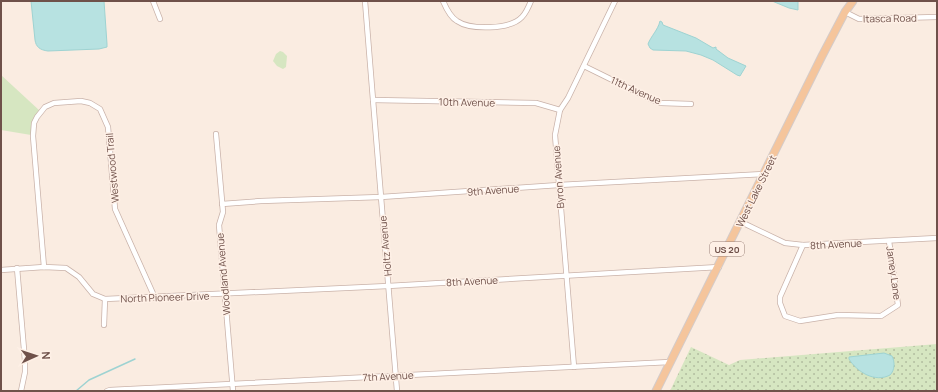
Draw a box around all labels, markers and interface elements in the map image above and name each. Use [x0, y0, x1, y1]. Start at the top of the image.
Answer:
street label: Itasca Road [863, 11, 917, 25]
street label: 11th Avenue [608, 73, 664, 107]
street label: 10th Avenue [439, 95, 495, 109]
street label: Westwood Trail [102, 132, 122, 204]
street label: Byron Avenue [549, 145, 567, 209]
street label: West Lake Street [732, 153, 780, 229]
street label: 9th Avenue [466, 181, 520, 199]
street label: Holtz Avenue [375, 215, 395, 277]
street label: Woodland Avenue [212, 232, 234, 316]
street label: 8th Avenue [810, 236, 862, 252]
road number: US 20 [710, 242, 744, 256]
street label: Jamey Lane [883, 245, 905, 301]
street label: 8th Avenue [446, 273, 498, 289]
street label: North Pioneer Drive [120, 288, 210, 306]
north arrow [16, 336, 56, 376]
text: N [39, 351, 54, 360]
street label: 7th Avenue [362, 368, 414, 384]

